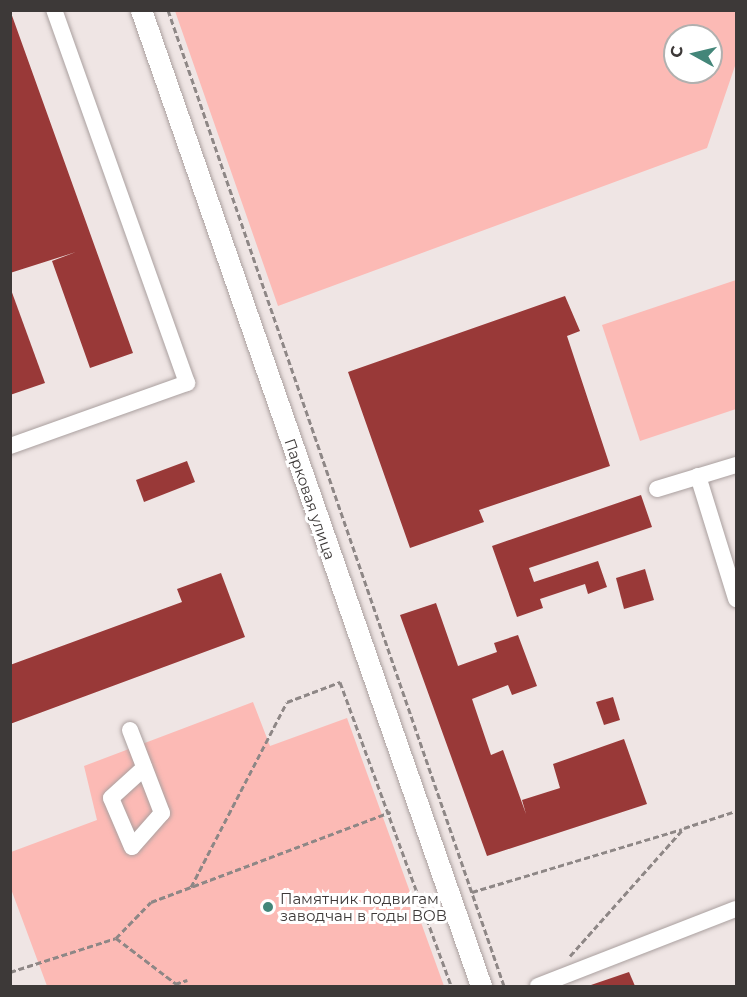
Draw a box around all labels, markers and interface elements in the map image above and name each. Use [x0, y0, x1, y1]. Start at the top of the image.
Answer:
north arrow [663, 24, 723, 84]
text: С [666, 45, 687, 59]
street label: Парковая улица [281, 436, 339, 562]
place label: Памятник подвигам заводчан в годы ВОВ [280, 889, 447, 924]
marker: Памятник подвигам заводчан в годы ВОВ [261, 900, 275, 914]

